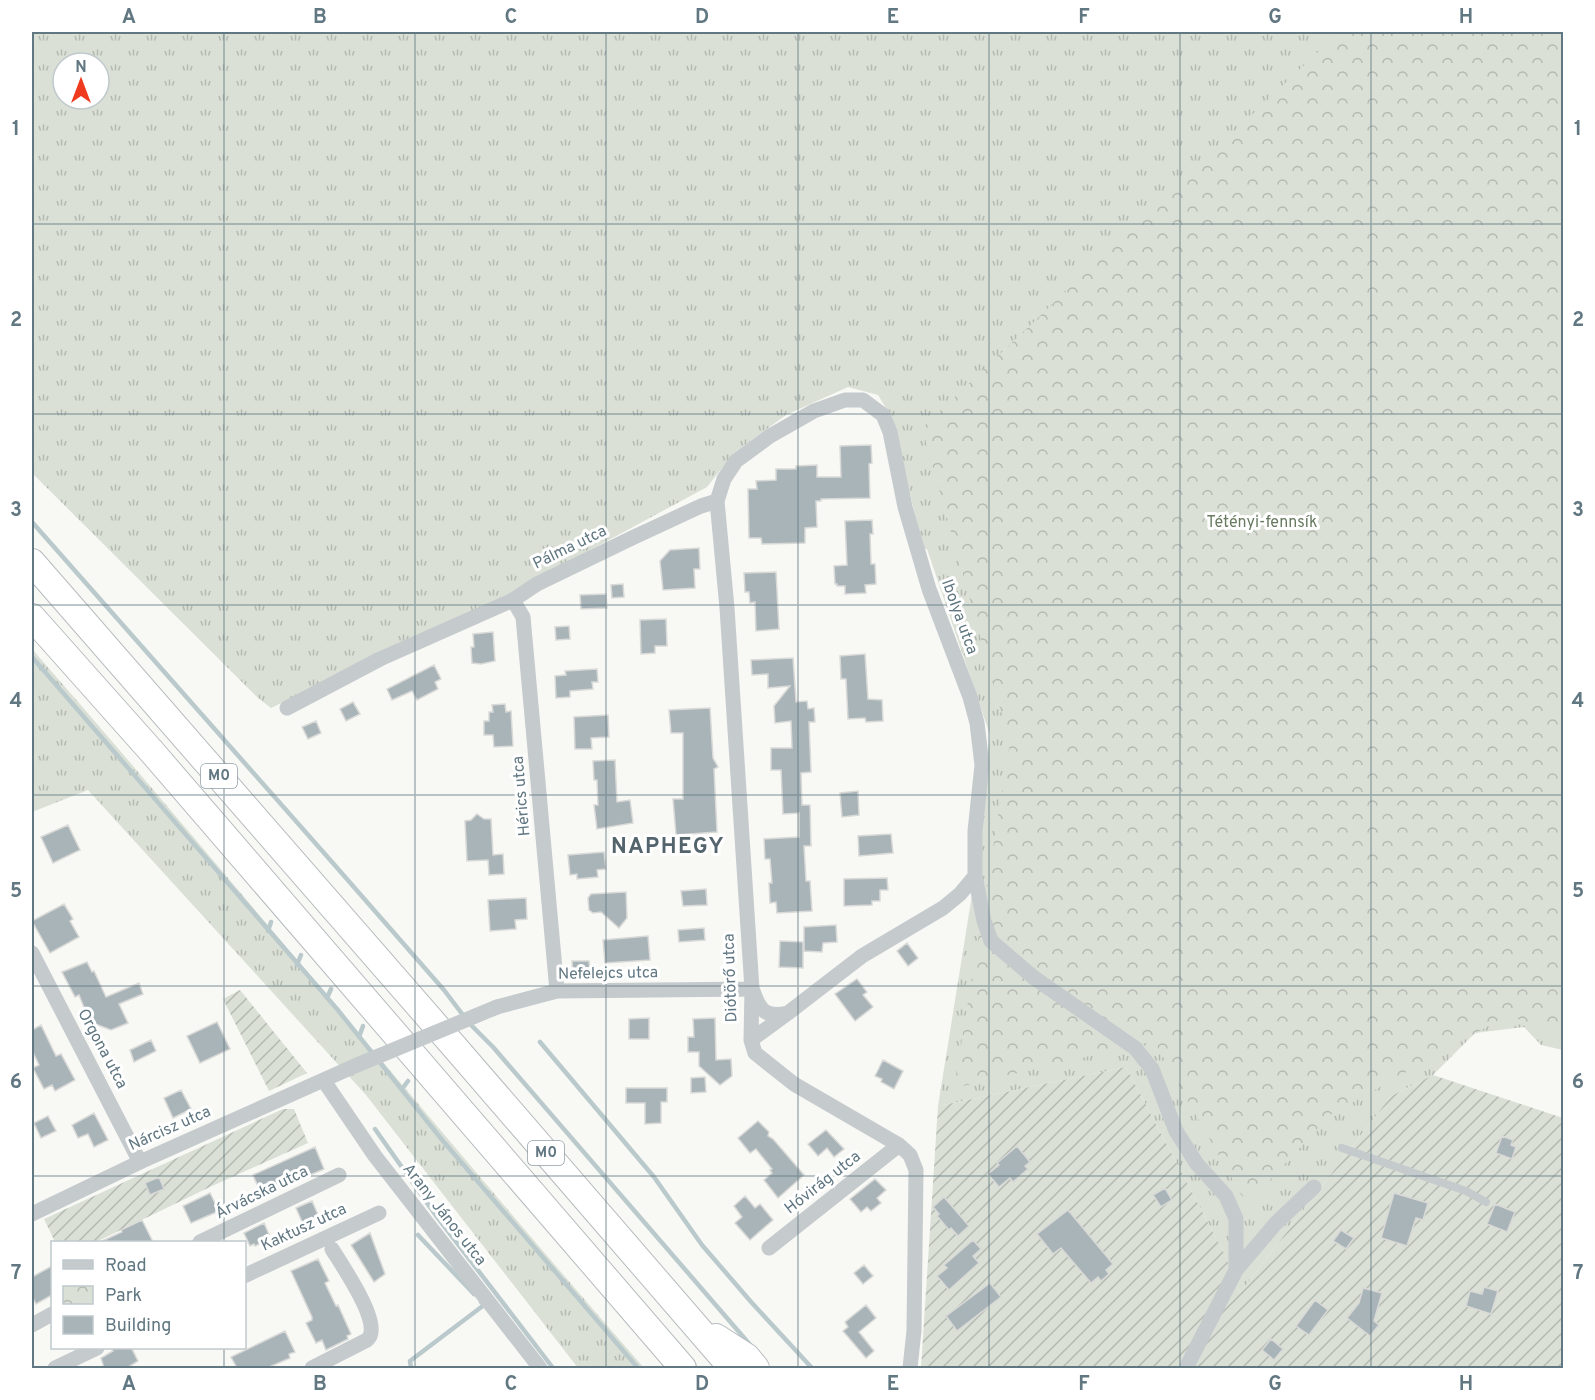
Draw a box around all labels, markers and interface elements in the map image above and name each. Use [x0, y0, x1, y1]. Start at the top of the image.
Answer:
text: A [122, 5, 136, 31]
text: B [313, 5, 327, 31]
text: C [505, 5, 517, 31]
text: D [695, 5, 709, 31]
text: E [887, 5, 899, 31]
text: F [1078, 5, 1090, 31]
text: G [1268, 5, 1282, 31]
text: H [1459, 5, 1473, 31]
north arrow [51, 51, 111, 111]
text: N [75, 58, 87, 78]
text: 1 [12, 117, 20, 143]
text: 1 [1574, 117, 1582, 143]
text: 2 [10, 308, 22, 334]
text: 2 [1572, 308, 1584, 334]
text: 3 [10, 498, 22, 524]
text: 3 [1572, 498, 1584, 524]
park label: Tétényi-fennsík [1207, 513, 1317, 533]
street label: Pálma utca [530, 522, 610, 574]
street label: Ibolya utca [936, 577, 982, 657]
text: 4 [10, 689, 22, 715]
text: 4 [1572, 689, 1584, 715]
street label: Hérics utca [509, 755, 535, 837]
road number: M0 [201, 764, 237, 788]
district label: NAPHEGY [611, 834, 725, 861]
text: 5 [10, 879, 22, 905]
text: 5 [1572, 879, 1584, 905]
street label: Diótörő utca [719, 933, 743, 1023]
street label: Nefelejcs utca [558, 963, 658, 985]
street label: Orgona utca [73, 1006, 131, 1092]
text: 6 [10, 1070, 22, 1096]
text: 6 [1572, 1070, 1584, 1096]
street label: Nárcisz utca [126, 1102, 214, 1156]
road number: M0 [528, 1141, 564, 1165]
street label: Hóvirág utca [781, 1147, 865, 1219]
street label: Árvácska utca [212, 1160, 312, 1224]
street label: Arany János utca [398, 1160, 490, 1270]
street label: Kaktusz utca [258, 1199, 350, 1257]
legend [51, 1241, 246, 1349]
text: Road [105, 1255, 147, 1278]
text: 7 [11, 1261, 21, 1287]
text: 7 [1573, 1261, 1583, 1287]
text: Park [105, 1285, 142, 1308]
text: Building [105, 1315, 171, 1338]
text: A [122, 1372, 136, 1398]
text: B [313, 1372, 327, 1398]
text: C [505, 1372, 517, 1398]
text: D [695, 1372, 709, 1398]
text: E [887, 1372, 899, 1398]
text: F [1078, 1372, 1090, 1398]
text: G [1268, 1372, 1282, 1398]
text: H [1459, 1372, 1473, 1398]

